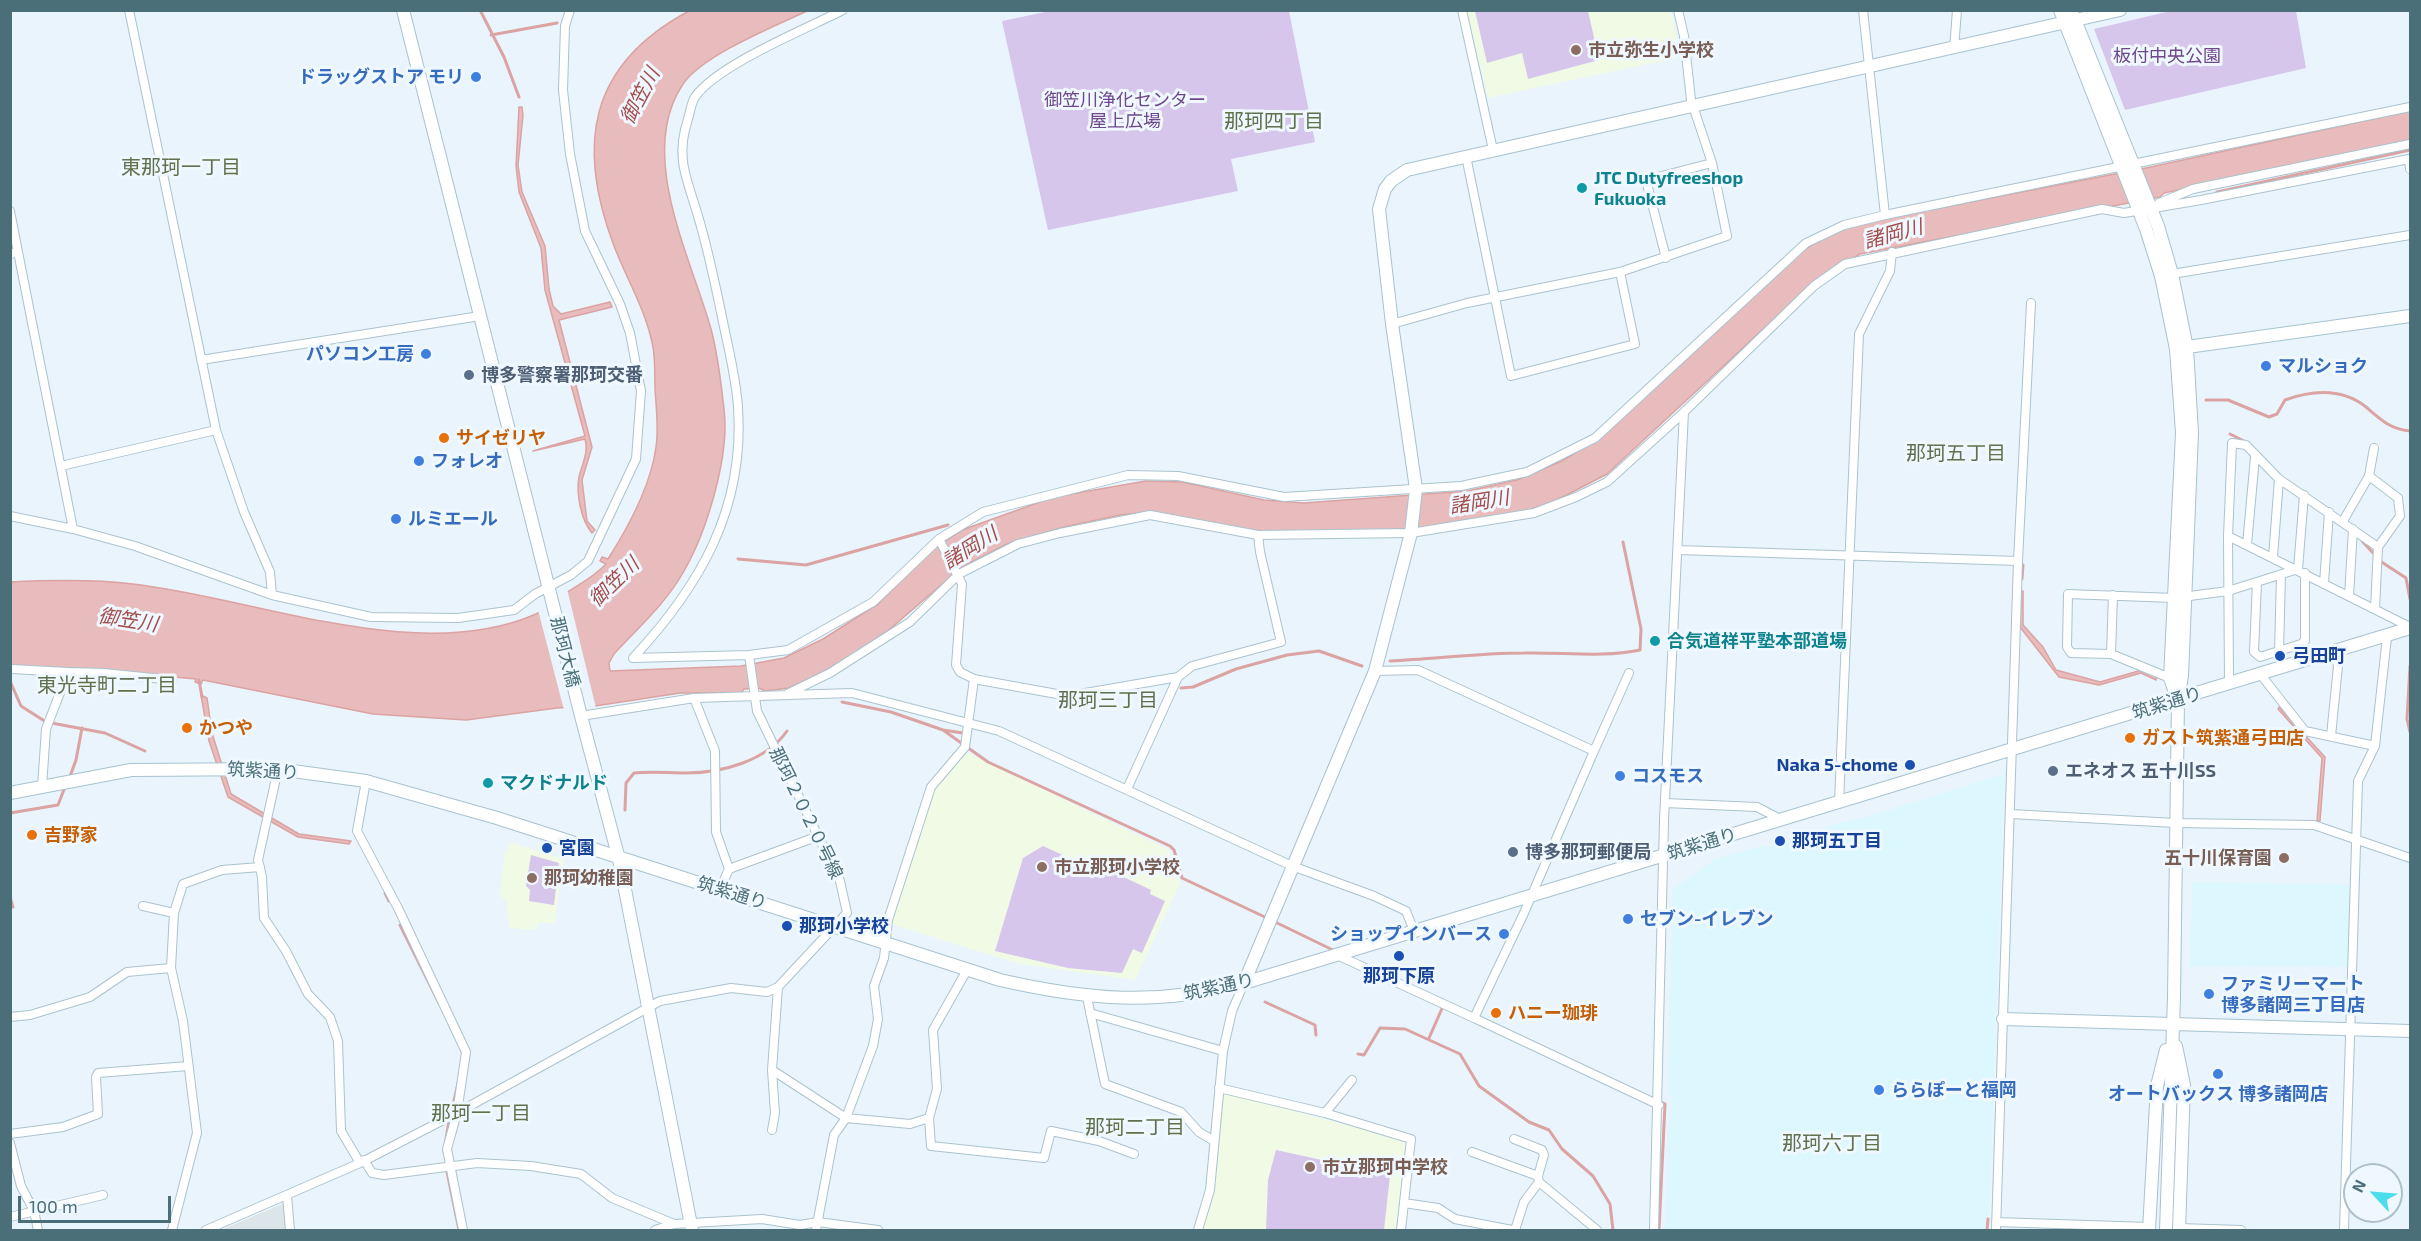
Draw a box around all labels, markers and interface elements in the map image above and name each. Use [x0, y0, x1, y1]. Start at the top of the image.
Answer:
place label: 市立弥生小学校 [1588, 39, 1714, 61]
marker: 市立弥生小学校 [1569, 43, 1583, 57]
park label: 板付中央公園 [2113, 45, 2221, 67]
water label: 御笠川 [615, 64, 665, 128]
place label: ドラッグストア モリ [298, 66, 464, 88]
marker: ドラッグストア モリ [469, 70, 483, 84]
park label: 御笠川浄化センター 屋上広場 [1044, 89, 1206, 132]
district label: 那珂四丁目 [1224, 109, 1324, 133]
district label: 東那珂一丁目 [121, 155, 241, 179]
place label: JTC Dutyfreeshop Fukuoka [1594, 167, 1743, 210]
marker: JTC Dutyfreeshop Fukuoka [1575, 181, 1589, 195]
water label: 諸岡川 [1861, 215, 1925, 253]
place label: パソコン工房 [306, 343, 414, 365]
marker: パソコン工房 [419, 347, 433, 361]
place label: マルショク [2278, 355, 2368, 377]
marker: マルショク [2259, 359, 2273, 373]
place label: 博多警察署那珂交番 [481, 364, 643, 386]
marker: 博多警察署那珂交番 [462, 368, 476, 382]
place label: サイゼリヤ [456, 427, 546, 449]
marker: サイゼリヤ [437, 431, 451, 445]
district label: 那珂五丁目 [1906, 441, 2006, 465]
place label: フォレオ [431, 450, 503, 472]
marker: フォレオ [412, 454, 426, 468]
water label: 諸岡川 [1447, 485, 1511, 519]
place label: ルミエール [408, 508, 498, 530]
marker: ルミエール [389, 512, 403, 526]
water label: 諸岡川 [938, 522, 1002, 574]
water label: 御笠川 [584, 553, 644, 611]
water label: 御笠川 [96, 603, 160, 637]
street label: 那珂大橋 [546, 614, 584, 690]
place label: 合気道祥平塾本部道場 [1667, 630, 1847, 652]
marker: 合気道祥平塾本部道場 [1648, 634, 1662, 648]
place label: 弓田町 [2292, 645, 2346, 667]
marker: 弓田町 [2273, 649, 2287, 663]
district label: 東光寺町二丁目 [37, 673, 177, 697]
street label: 筑紫通り [2129, 682, 2205, 724]
district label: 那珂三丁目 [1058, 688, 1158, 712]
place label: かつや [199, 717, 253, 739]
marker: かつや [180, 721, 194, 735]
place label: ガスト筑紫通弓田店 [2142, 727, 2304, 749]
marker: ガスト筑紫通弓田店 [2123, 731, 2137, 745]
street label: 那珂２０２０号線 [765, 744, 847, 882]
place label: Naka 5-chome [1777, 754, 1898, 776]
street label: 筑紫通り [226, 758, 300, 784]
marker: Naka 5-chome [1903, 758, 1917, 772]
place label: エネオス 五十川SS [2065, 760, 2216, 782]
marker: エネオス 五十川SS [2046, 764, 2060, 778]
place label: コスモス [1632, 765, 1704, 787]
marker: コスモス [1613, 769, 1627, 783]
place label: マクドナルド [500, 772, 608, 794]
marker: マクドナルド [481, 776, 495, 790]
street label: 筑紫通り [1664, 823, 1740, 865]
place label: 吉野家 [44, 824, 98, 846]
marker: 吉野家 [25, 828, 39, 842]
place label: 那珂五丁目 [1792, 830, 1882, 852]
marker: 那珂五丁目 [1773, 834, 1787, 848]
place label: 宮園 [559, 837, 595, 859]
marker: 宮園 [540, 841, 554, 855]
place label: 博多那珂郵便局 [1525, 841, 1651, 863]
marker: 博多那珂郵便局 [1506, 845, 1520, 859]
place label: 五十川保育園 [2164, 847, 2272, 869]
marker: 五十川保育園 [2277, 851, 2291, 865]
place label: 市立那珂小学校 [1054, 856, 1180, 878]
marker: 市立那珂小学校 [1035, 860, 1049, 874]
place label: 那珂幼稚園 [544, 867, 634, 889]
marker: 那珂幼稚園 [525, 871, 539, 885]
street label: 筑紫通り [694, 872, 770, 914]
place label: セブン-イレブン [1640, 908, 1773, 930]
marker: セブン-イレブン [1621, 912, 1635, 926]
place label: 那珂小学校 [799, 915, 889, 937]
marker: 那珂小学校 [780, 919, 794, 933]
place label: ショップインバース [1330, 923, 1492, 945]
marker: ショップインバース [1497, 927, 1511, 941]
marker: 那珂下原 [1392, 949, 1406, 963]
place label: 那珂下原 [1363, 965, 1435, 987]
street label: 筑紫通り [1182, 969, 1256, 1005]
place label: ファミリーマート 博多諸岡三丁目店 [2221, 973, 2365, 1016]
marker: ファミリーマート 博多諸岡三丁目店 [2202, 987, 2216, 1001]
place label: ハニー珈琲 [1508, 1002, 1598, 1024]
marker: ハニー珈琲 [1489, 1006, 1503, 1020]
marker: オートバックス 博多諸岡店 [2211, 1067, 2225, 1081]
place label: ららぽーと福岡 [1891, 1079, 2017, 1101]
marker: ららぽーと福岡 [1872, 1083, 1886, 1097]
place label: オートバックス 博多諸岡店 [2108, 1083, 2328, 1105]
district label: 那珂一丁目 [431, 1101, 531, 1125]
district label: 那珂二丁目 [1085, 1115, 1185, 1139]
district label: 那珂六丁目 [1782, 1131, 1882, 1155]
place label: 市立那珂中学校 [1322, 1156, 1448, 1178]
marker: 市立那珂中学校 [1303, 1160, 1317, 1174]
north arrow [2343, 1163, 2403, 1223]
text: N [2347, 1176, 2369, 1195]
scale bar [21, 1184, 174, 1222]
text: 100 m [29, 1195, 78, 1217]

